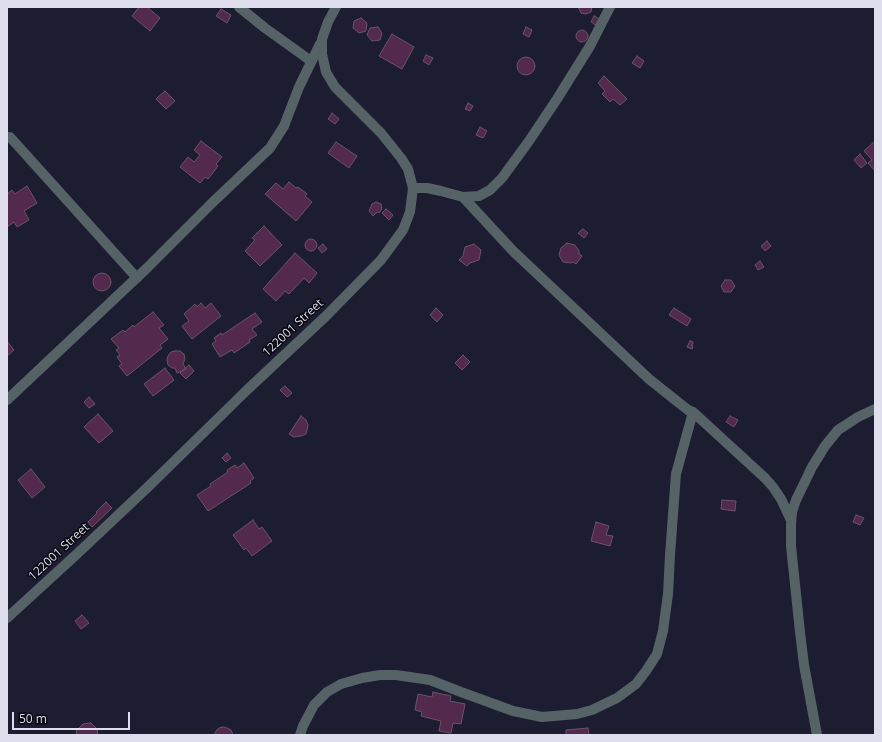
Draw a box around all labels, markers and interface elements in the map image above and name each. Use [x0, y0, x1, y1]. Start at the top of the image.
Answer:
street label: 122001 Street [260, 296, 326, 360]
street label: 122001 Street [26, 520, 92, 584]
scale bar [14, 704, 132, 730]
text: 50 m [19, 710, 47, 727]

